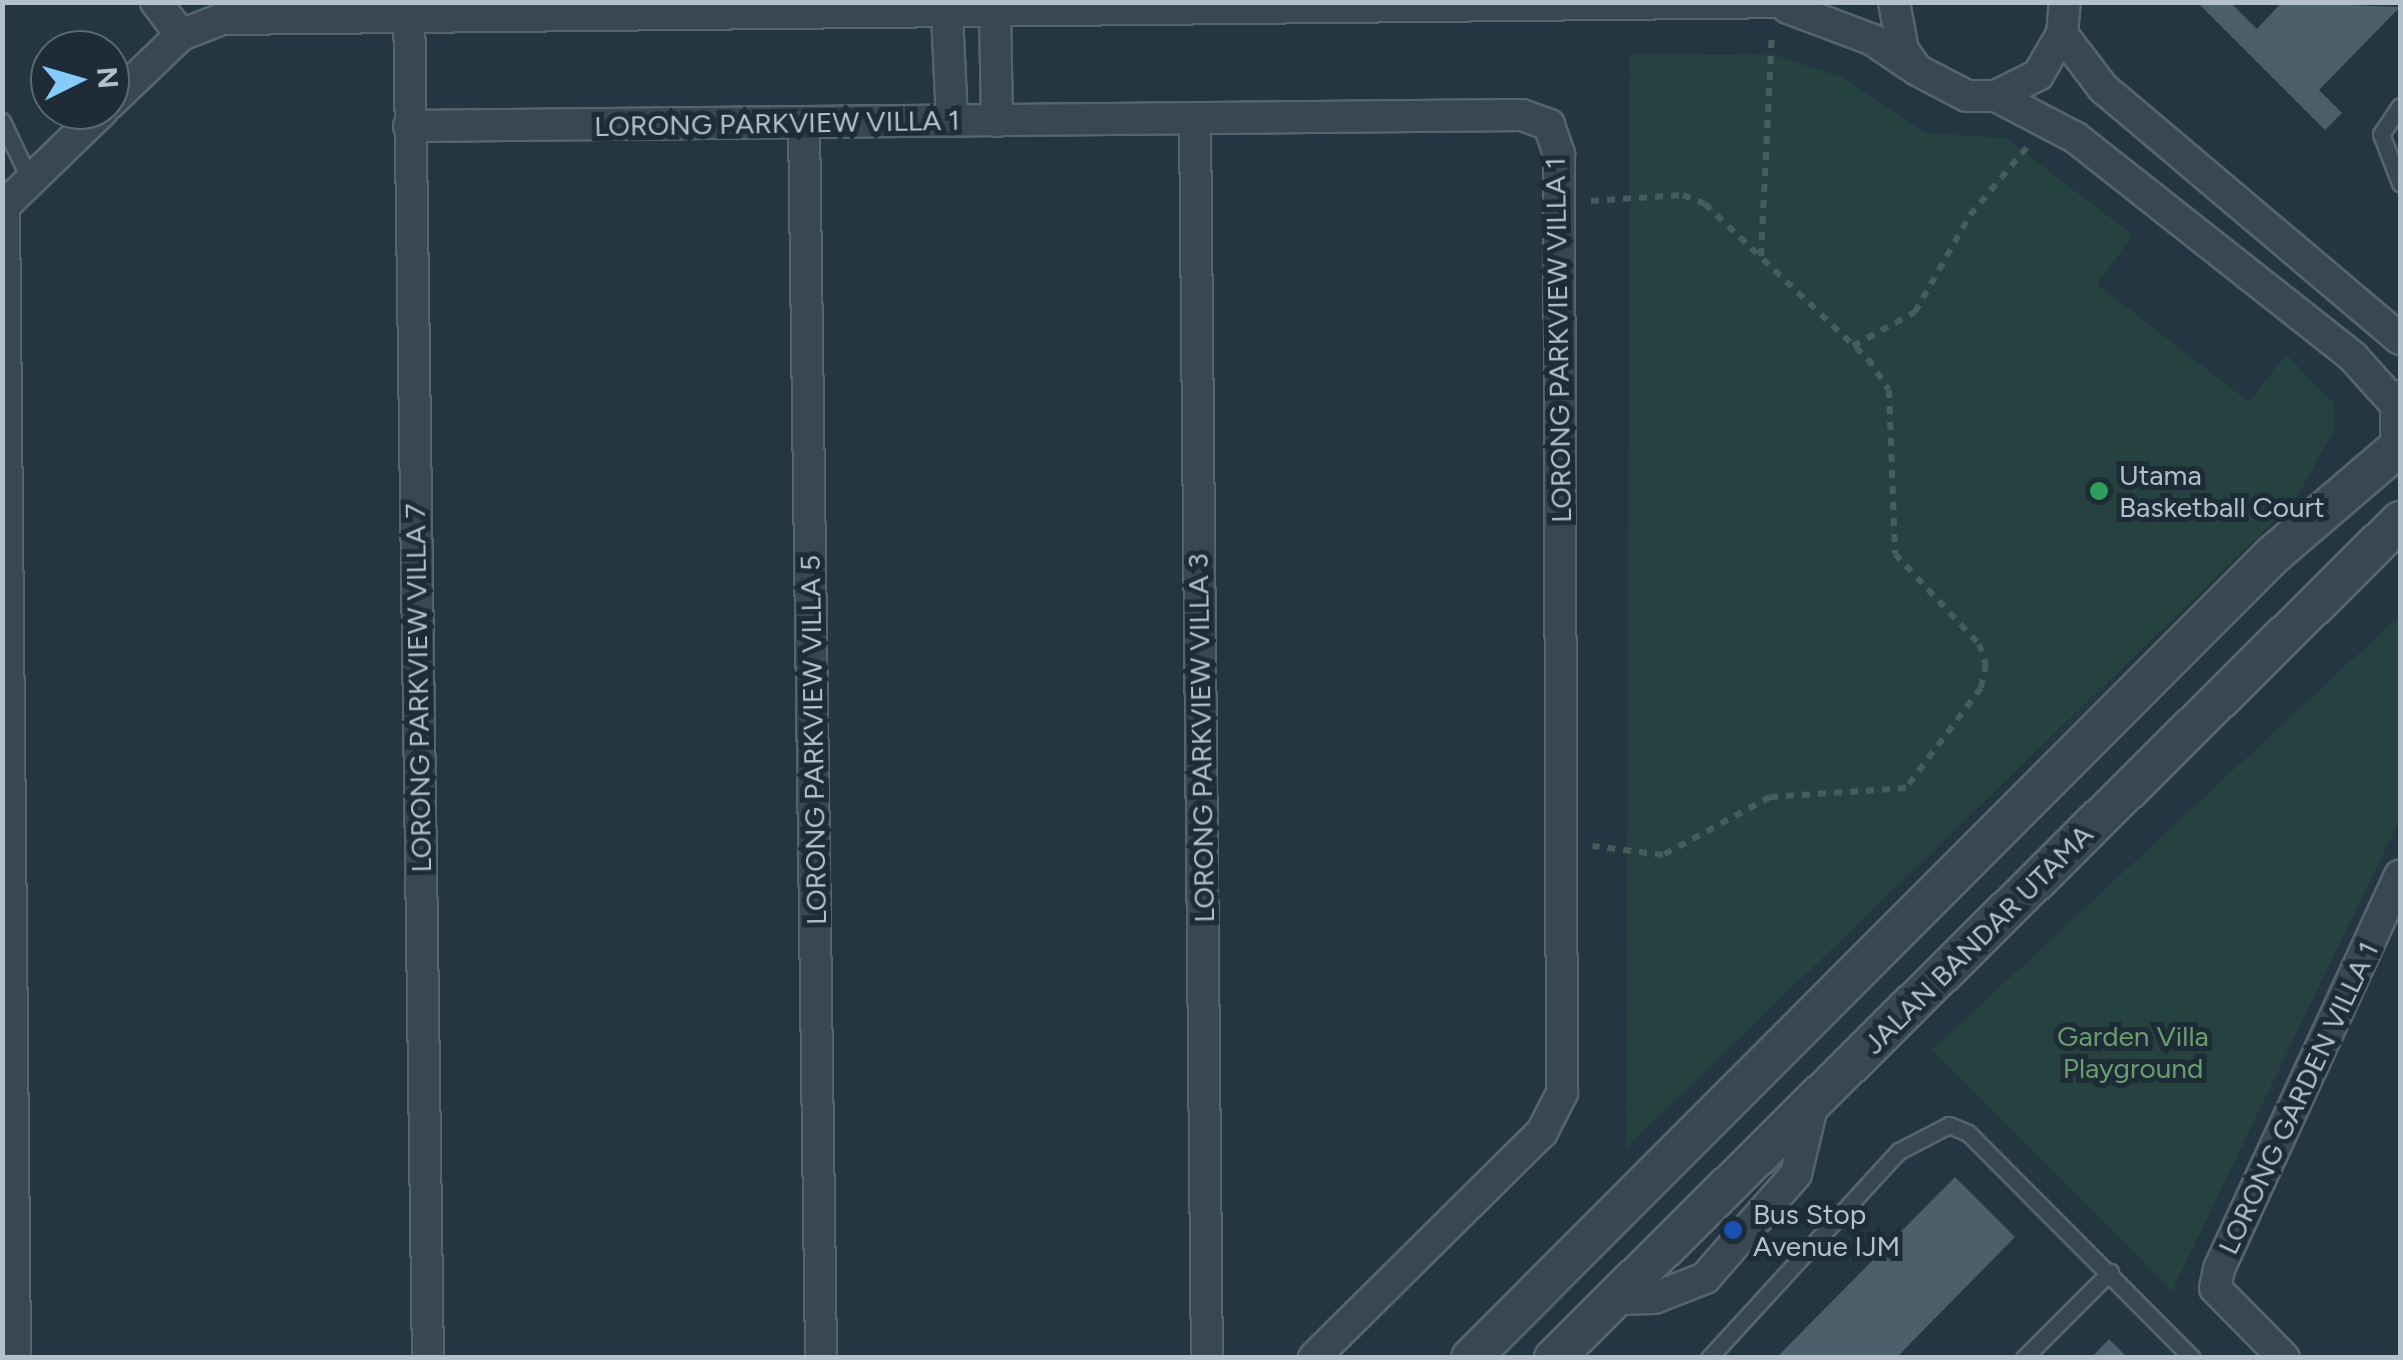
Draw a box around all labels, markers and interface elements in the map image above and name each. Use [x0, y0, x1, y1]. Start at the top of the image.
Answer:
north arrow [30, 30, 130, 130]
text: N [90, 65, 126, 90]
street label: LORONG PARKVIEW VILLA 1 [594, 103, 960, 143]
street label: LORONG PARKVIEW VILLA 1 [1538, 157, 1578, 523]
place label: Utama Basketball Court [2119, 458, 2325, 524]
marker: Utama Basketball Court [2088, 480, 2110, 502]
street label: LORONG PARKVIEW VILLA 7 [398, 503, 438, 873]
street label: LORONG PARKVIEW VILLA 3 [1181, 553, 1221, 923]
street label: LORONG PARKVIEW VILLA 5 [793, 555, 833, 925]
street label: JALAN BANDAR UTAMA [1856, 817, 2100, 1061]
street label: LORONG GARDEN VILLA 1 [2211, 937, 2385, 1259]
park label: Garden Villa Playground [2057, 1019, 2209, 1085]
place label: Bus Stop Avenue IJM [1753, 1197, 1900, 1263]
marker: Bus Stop Avenue IJM [1722, 1219, 1744, 1241]

